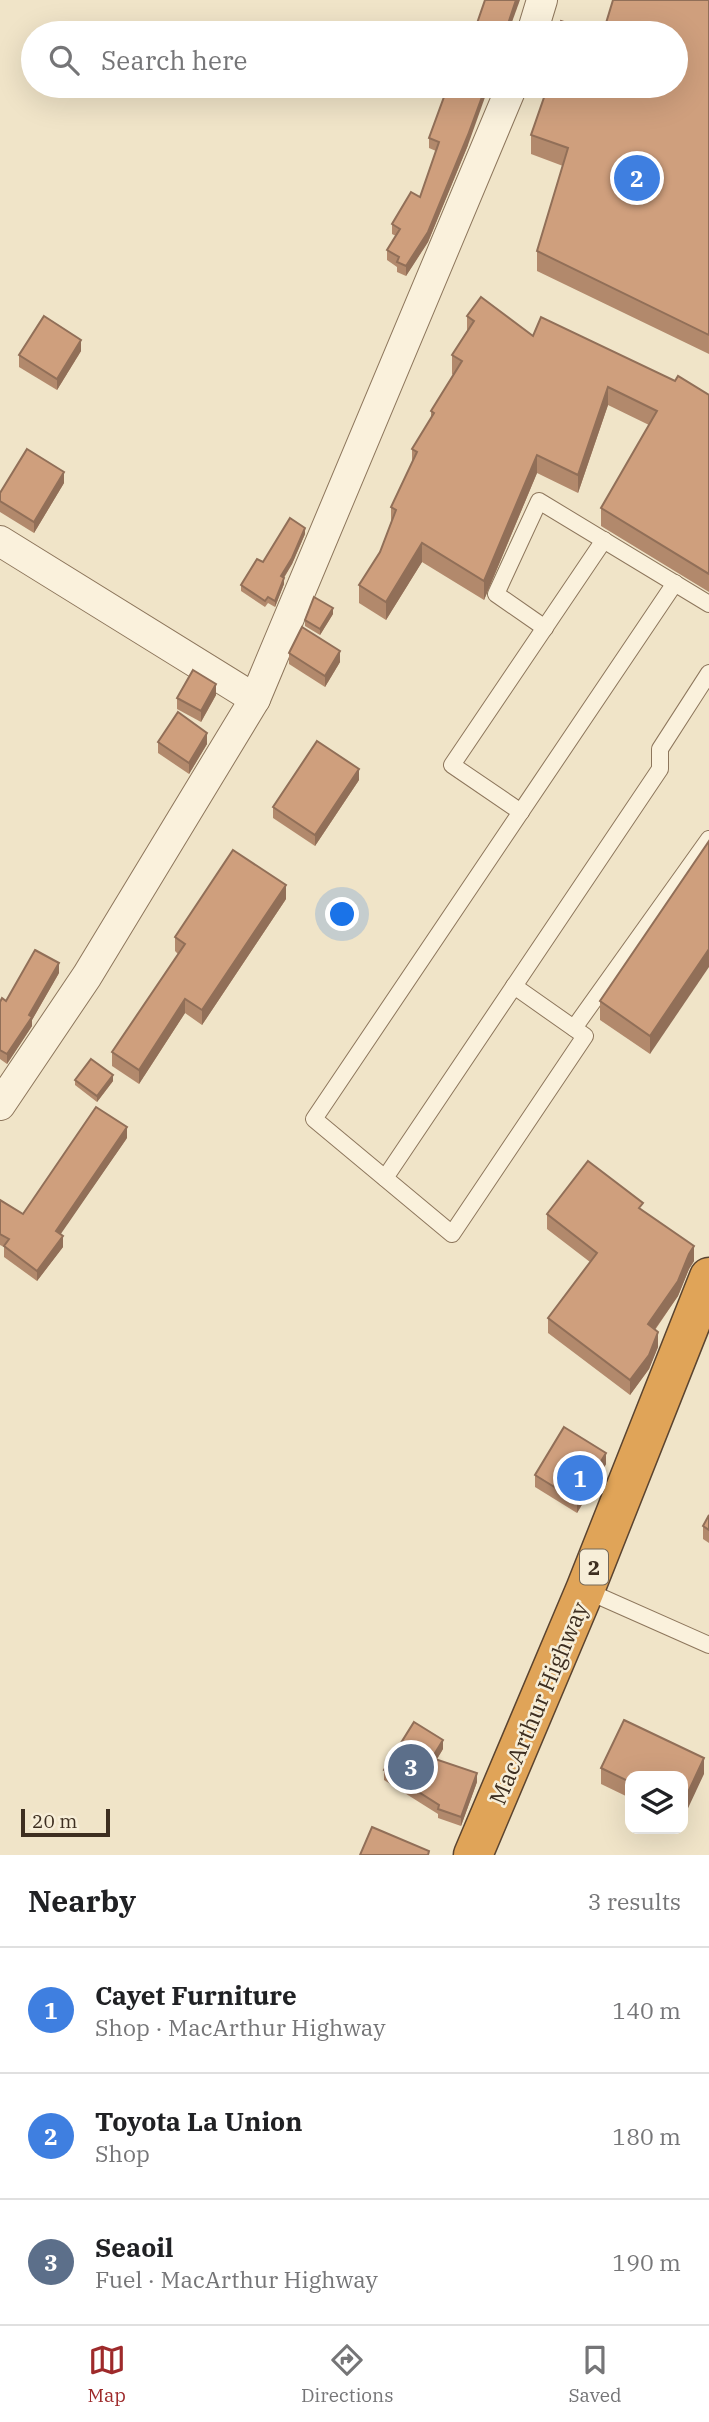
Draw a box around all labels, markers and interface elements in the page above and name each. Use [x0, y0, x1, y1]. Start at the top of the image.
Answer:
search box [21, 21, 688, 98]
icon: search [45, 41, 83, 79]
text: Search here [101, 43, 247, 77]
pin: 2 [614, 152, 660, 204]
your location [325, 897, 359, 931]
pin: 1 [557, 1452, 603, 1504]
road number: 2 [580, 1550, 608, 1584]
street label: MacArthur Highway [482, 1596, 595, 1809]
pin: 3 [388, 1741, 434, 1793]
map controls [625, 1771, 688, 1834]
button: layers [625, 1771, 688, 1834]
scale bar [21, 1806, 110, 1838]
text: 20 m [32, 1809, 77, 1833]
text: Nearby [28, 1881, 136, 1920]
text: 3 results [588, 1886, 681, 1916]
text: Cayet Furniture [95, 1978, 297, 2012]
text: 1 [44, 1995, 58, 2025]
text: 140 m [612, 1995, 681, 2025]
text: Shop · MacArthur Highway [95, 2012, 385, 2042]
text: Toyota La Union [95, 2104, 302, 2138]
text: 2 [44, 2121, 58, 2151]
text: 180 m [612, 2121, 681, 2151]
text: Shop [95, 2138, 150, 2168]
text: Seaoil [95, 2230, 174, 2264]
text: 3 [44, 2247, 58, 2277]
text: 190 m [612, 2247, 681, 2277]
text: Fuel · MacArthur Highway [95, 2264, 378, 2294]
tab: Map [87, 2341, 126, 2407]
tab: Directions [301, 2341, 394, 2407]
tab: Saved [568, 2341, 622, 2407]

